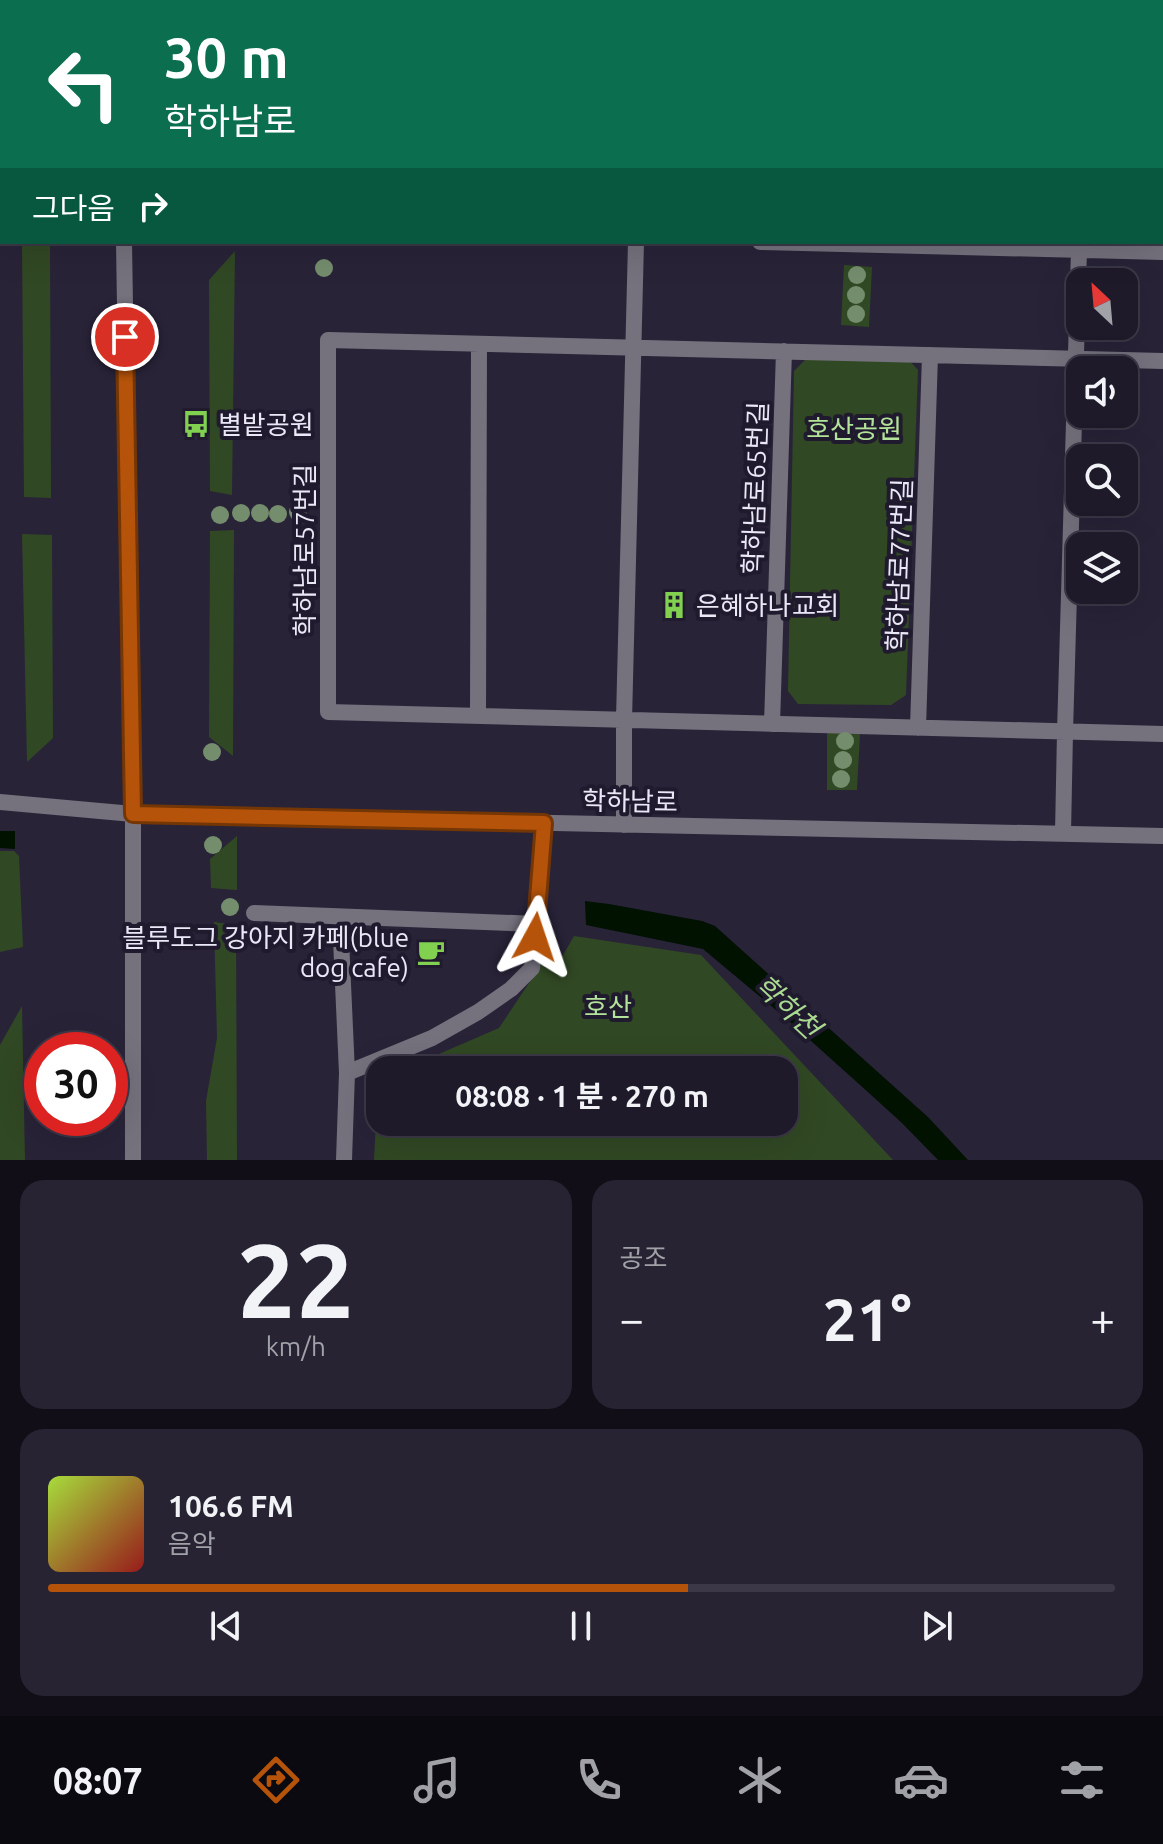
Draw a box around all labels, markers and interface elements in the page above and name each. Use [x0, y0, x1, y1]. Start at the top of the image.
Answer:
text: 30 m [164, 26, 289, 89]
icon: left [32, 32, 136, 136]
text: 학하남로 [164, 100, 296, 141]
icon: right [131, 184, 175, 228]
text: 그다음 [32, 191, 115, 225]
north arrow [1066, 268, 1138, 340]
map controls [1066, 268, 1138, 604]
pin [91, 303, 159, 371]
icon: arrive [103, 315, 147, 359]
button: sound [1066, 356, 1138, 428]
street label: 학하남로65번길 [737, 401, 773, 575]
bus stop icon: 별밭공원 [181, 409, 211, 439]
place label: 별밭공원 [218, 410, 314, 439]
park label: 호산공원 [806, 414, 902, 443]
button: search [1066, 444, 1138, 516]
street label: 학하남로57번길 [290, 464, 319, 636]
street label: 학하남로77번길 [881, 478, 917, 652]
button: layers [1066, 532, 1138, 604]
building icon: 은혜하나교회 [659, 590, 689, 620]
place label: 은혜하나교회 [696, 591, 840, 620]
street label: 학하남로 [582, 786, 678, 816]
position arrow [493, 895, 577, 979]
place label: 블루도그 강아지 카페(blue dog cafe) [122, 923, 409, 982]
cafe icon: 블루도그 강아지 카페(blue dog cafe) [416, 937, 446, 967]
water label: 학하천 [749, 968, 829, 1046]
park label: 호산 [584, 992, 632, 1021]
speed limit sign: 30 [24, 1032, 128, 1136]
text: 08:08 · 1 분 · 270 m [455, 1079, 709, 1113]
text: 22 [237, 1221, 354, 1338]
text: 공조 [620, 1243, 667, 1272]
text: 21° [823, 1285, 912, 1352]
text: − [620, 1294, 644, 1343]
text: + [1090, 1294, 1115, 1343]
text: km/h [266, 1332, 326, 1361]
text: 106.6 FM [168, 1489, 294, 1523]
text: 음악 [168, 1529, 216, 1558]
icon: previous [204, 1604, 248, 1648]
icon: pause [559, 1604, 603, 1648]
icon: next [915, 1604, 959, 1648]
icon: directions [248, 1752, 304, 1808]
icon: music [409, 1752, 465, 1808]
icon: phone [571, 1752, 627, 1808]
icon: climate [732, 1752, 788, 1808]
icon: car [893, 1752, 949, 1808]
icon: filters [1054, 1752, 1110, 1808]
text: 08:07 [53, 1760, 143, 1801]

